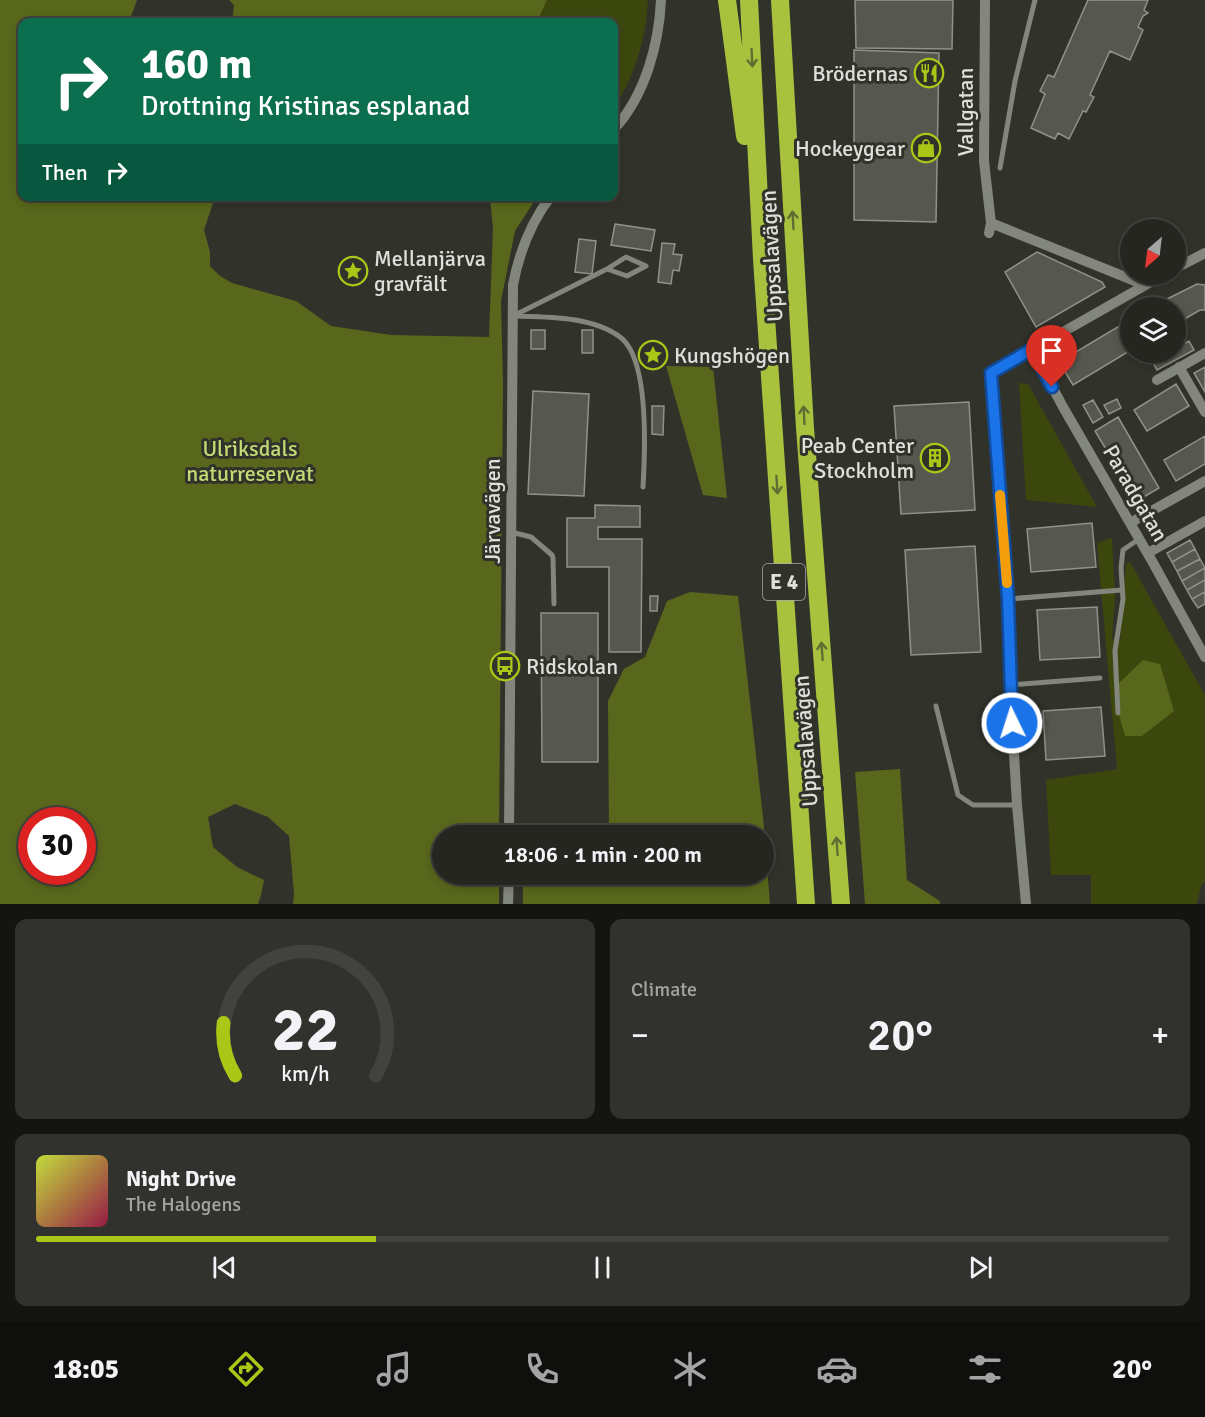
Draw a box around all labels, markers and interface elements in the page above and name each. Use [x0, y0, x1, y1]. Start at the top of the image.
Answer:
text: 160 m [141, 39, 252, 90]
icon: right [42, 42, 120, 120]
one-way arrow [746, 48, 757, 68]
restaurant icon: Brödernas [913, 57, 945, 89]
place label: Brödernas [812, 60, 908, 87]
street label: Vallgatan [952, 68, 979, 156]
text: Drottning Kristinas esplanad [141, 90, 470, 123]
shop icon: Hockeygear [910, 132, 942, 164]
place label: Hockeygear [795, 135, 905, 162]
icon: right [100, 156, 133, 189]
text: Then [42, 159, 88, 186]
street label: Uppsalavägen [755, 189, 788, 322]
one-way arrow [787, 211, 798, 231]
north arrow [1120, 219, 1186, 285]
map controls [1120, 219, 1186, 363]
place label: Mellanjärva gravfält [374, 245, 486, 297]
place icon: Mellanjärva gravfält [337, 255, 369, 287]
button: layers [1120, 297, 1186, 363]
pin [1026, 325, 1077, 387]
icon: arrive [1035, 334, 1068, 367]
place icon: Kungshögen [637, 339, 669, 371]
place label: Kungshögen [674, 342, 790, 369]
one-way arrow [798, 405, 809, 425]
place label: Peab Center Stockholm [801, 432, 914, 484]
park label: Ulriksdals naturreservat [186, 435, 314, 487]
street label: Paradgatan [1097, 440, 1174, 546]
building icon: Peab Center Stockholm [919, 442, 951, 474]
street label: Järvavägen [479, 458, 506, 564]
one-way arrow [772, 475, 783, 495]
road number: E 4 [763, 564, 805, 600]
one-way arrow [816, 642, 827, 662]
bus stop icon: Ridskolan [489, 650, 521, 682]
place label: Ridskolan [526, 653, 618, 680]
street label: Uppsalavägen [787, 674, 824, 808]
position arrow [980, 691, 1044, 755]
speed limit sign: 30 [18, 807, 96, 885]
one-way arrow [831, 836, 842, 856]
text: 18:06 · 1 min · 200 m [504, 841, 702, 868]
text: Climate [631, 977, 697, 1002]
text: 22 [271, 991, 339, 1068]
text: 20° [867, 1008, 933, 1063]
text: − [631, 1015, 649, 1056]
text: + [1151, 1015, 1169, 1056]
text: km/h [281, 1061, 329, 1087]
text: Night Drive [126, 1165, 236, 1192]
text: The Halogens [126, 1192, 241, 1217]
icon: previous [208, 1251, 241, 1284]
icon: pause [586, 1251, 619, 1284]
icon: next [964, 1251, 997, 1284]
icon: directions [225, 1348, 267, 1390]
icon: music [373, 1348, 415, 1390]
icon: phone [521, 1348, 563, 1390]
icon: climate [669, 1348, 711, 1390]
icon: car [816, 1348, 858, 1390]
icon: filters [964, 1348, 1006, 1390]
text: 18:05 [53, 1353, 119, 1386]
text: 20° [1112, 1353, 1152, 1386]

